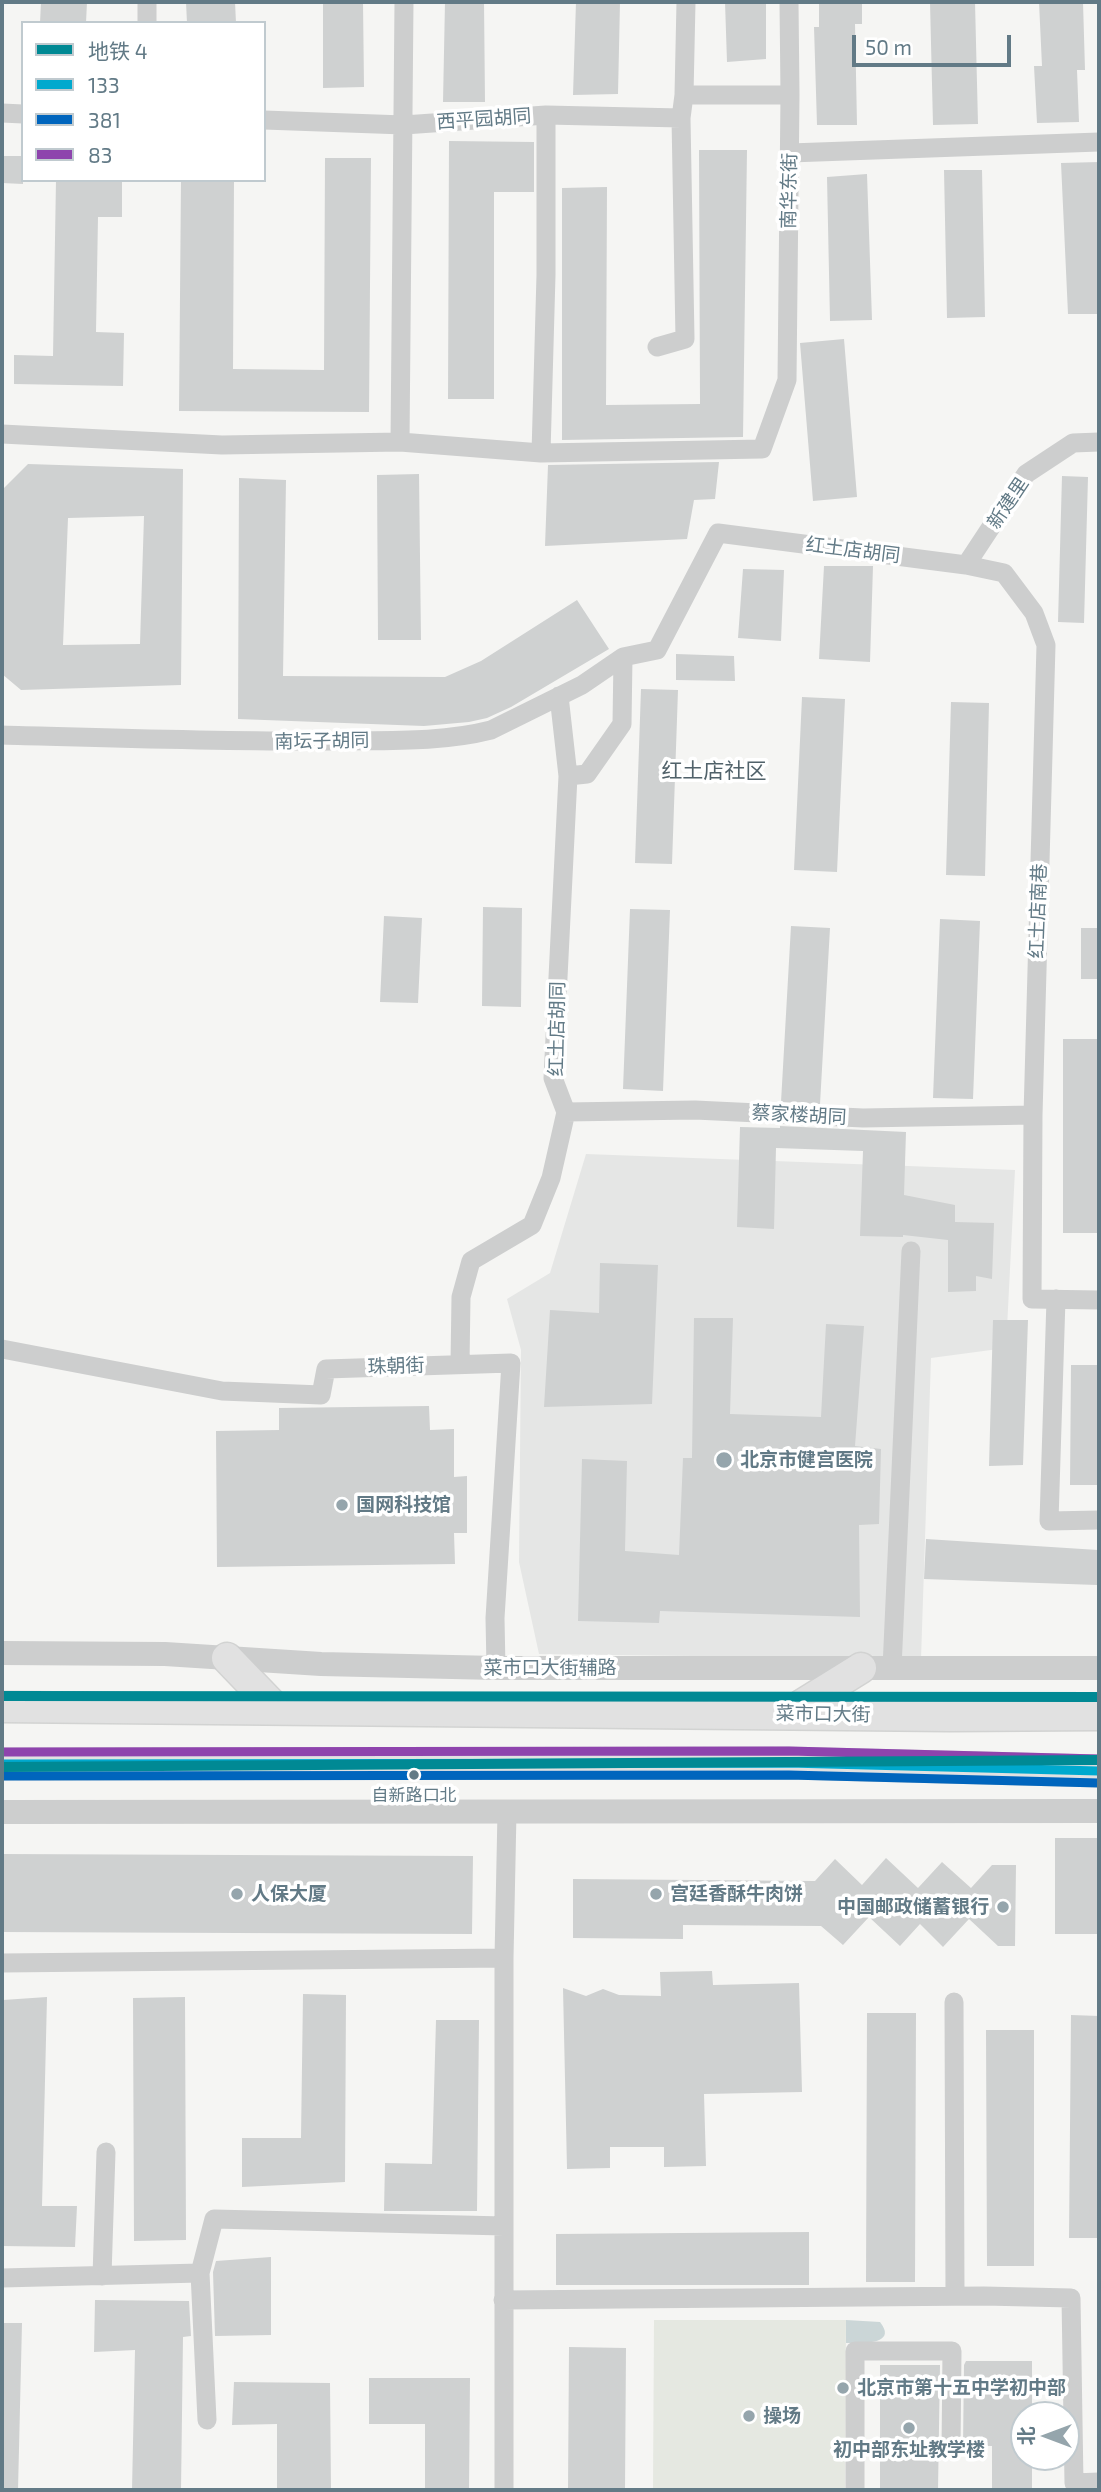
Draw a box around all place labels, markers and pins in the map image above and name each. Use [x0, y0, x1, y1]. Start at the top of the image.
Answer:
place label: 北京市健宫医院 [740, 1449, 873, 1471]
marker: 北京市健宫医院 [714, 1450, 734, 1470]
place label: 国网科技馆 [356, 1494, 451, 1516]
marker: 国网科技馆 [334, 1497, 350, 1513]
marker: 自新路口北 [407, 1768, 421, 1782]
place label: 自新路口北 [372, 1785, 456, 1805]
place label: 人保大厦 [251, 1883, 327, 1905]
place label: 宫廷香酥牛肉饼 [670, 1883, 803, 1905]
marker: 人保大厦 [229, 1886, 245, 1902]
marker: 宫廷香酥牛肉饼 [648, 1886, 664, 1902]
place label: 中国邮政储蓄银行 [837, 1896, 989, 1918]
marker: 中国邮政储蓄银行 [995, 1899, 1011, 1915]
place label: 北京市第十五中学初中部 [857, 2377, 1066, 2399]
marker: 北京市第十五中学初中部 [835, 2380, 851, 2396]
place label: 操场 [763, 2405, 801, 2427]
marker: 操场 [741, 2408, 757, 2424]
marker: 初中部东址教学楼 [901, 2420, 917, 2436]
place label: 初中部东址教学楼 [833, 2439, 985, 2461]

